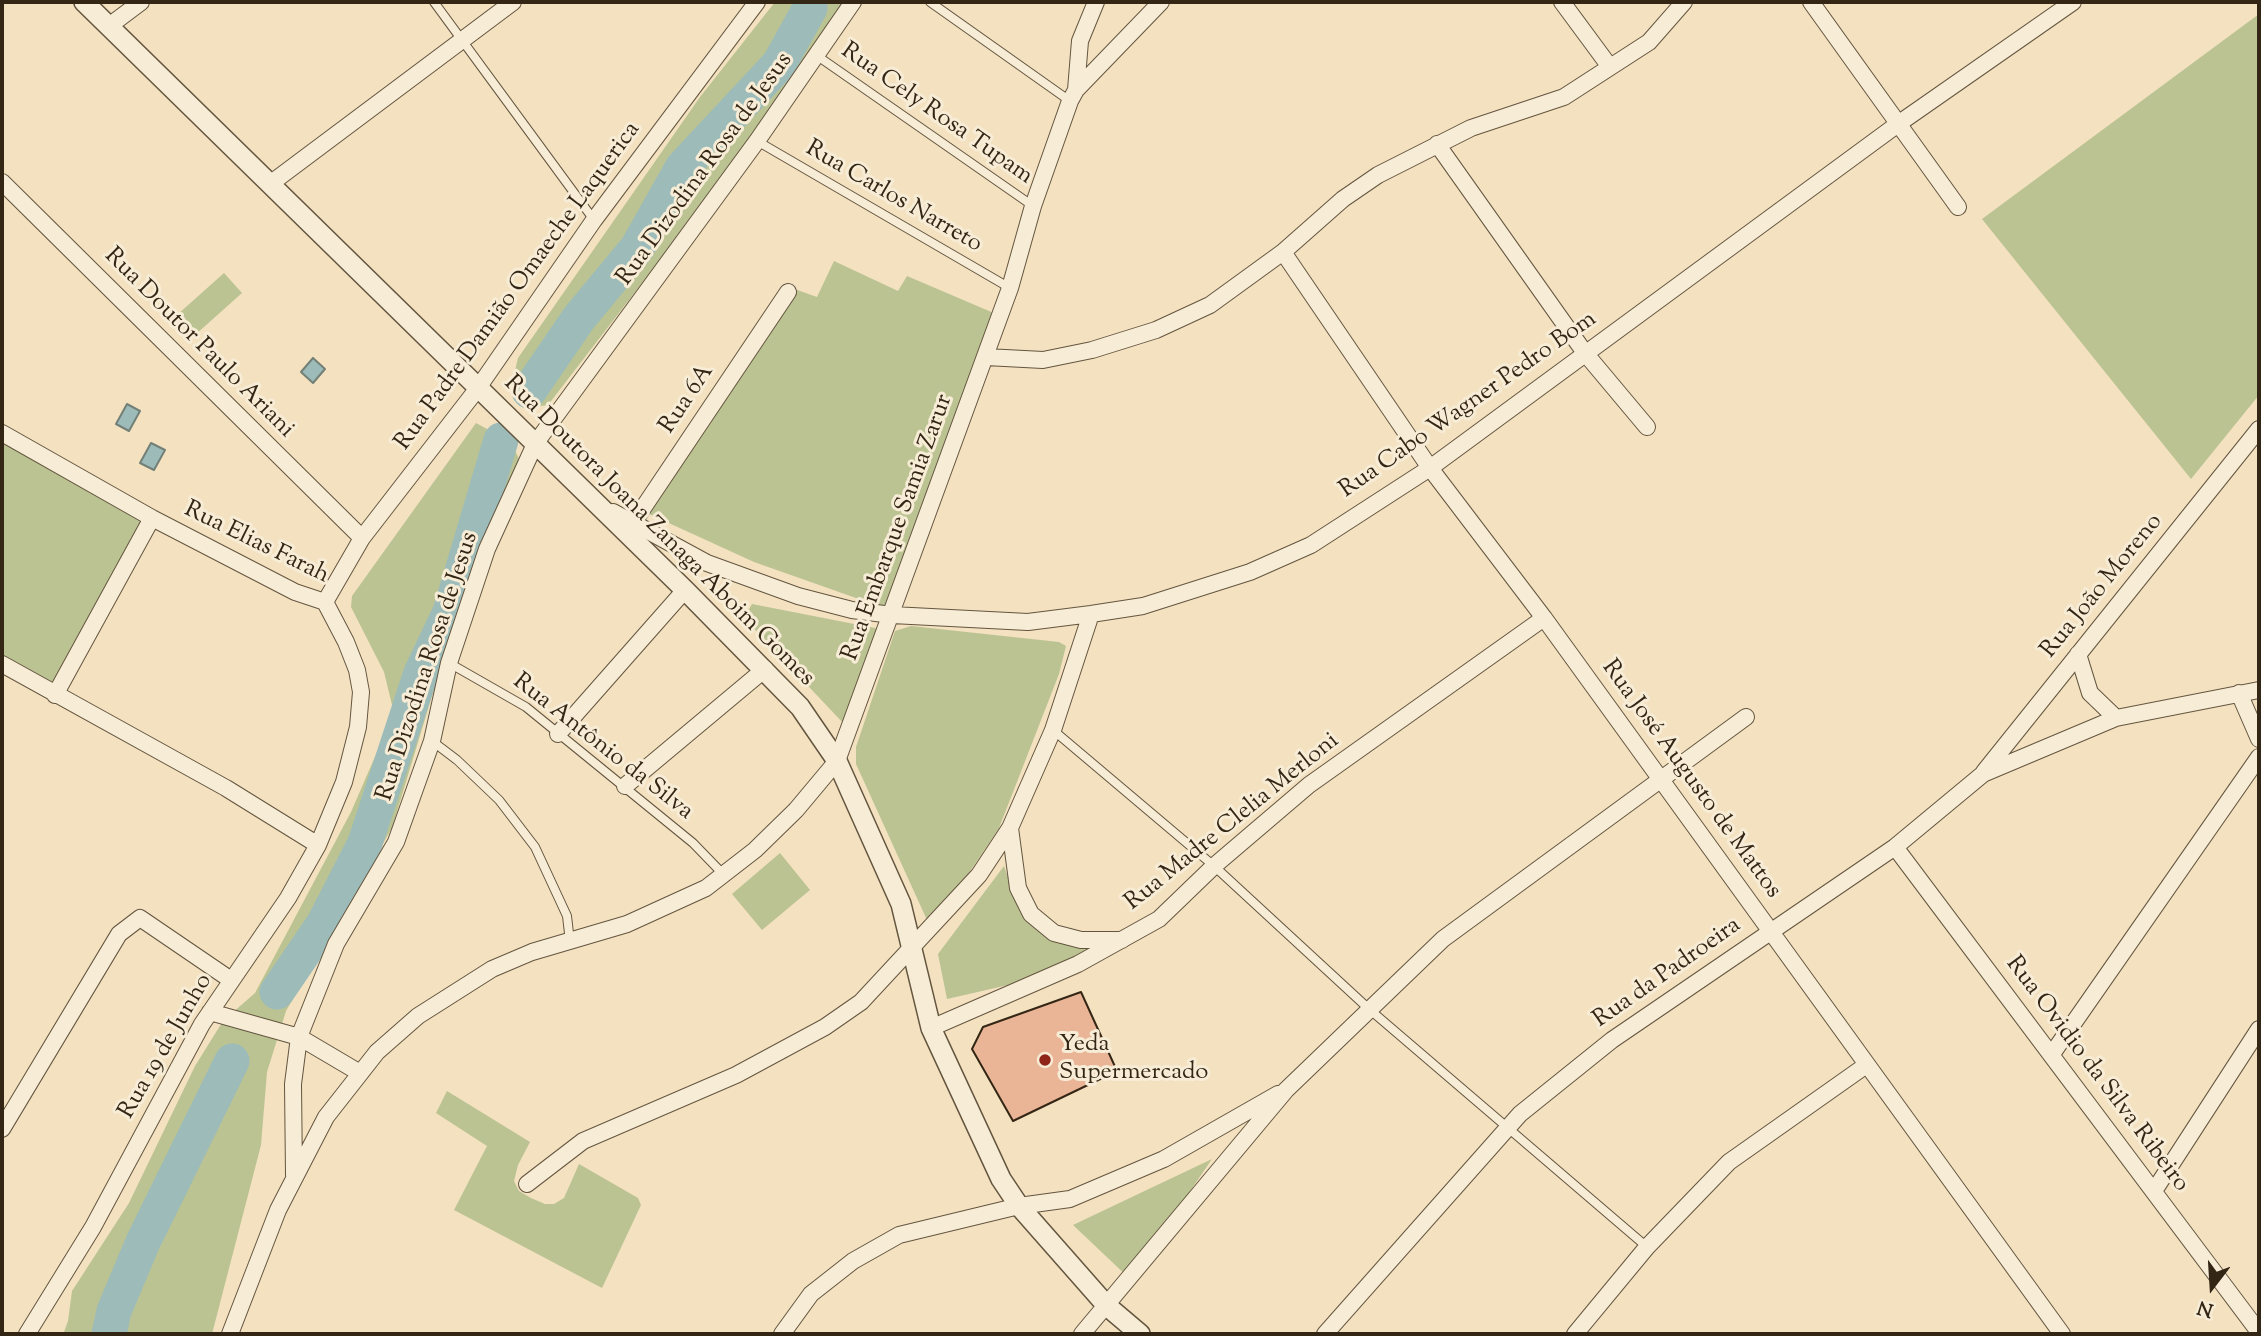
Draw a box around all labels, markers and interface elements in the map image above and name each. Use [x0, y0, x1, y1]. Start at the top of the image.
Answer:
street label: Rua Cely Rosa Tupam [834, 38, 1038, 192]
street label: Rua Dizodina Rosa de Jesus [612, 48, 800, 292]
street label: Rua Padre Damião Omaeche Laquerica [390, 117, 648, 457]
street label: Rua Carlos Narreto [799, 136, 987, 260]
street label: Rua Doutor Paulo Ariani [97, 243, 299, 445]
street label: Rua Cabo Wagner Pedro Bom [1335, 306, 1603, 506]
street label: Rua 6A [654, 360, 722, 440]
street label: Rua Doutora Joana Zanaga Aboim Gomes [496, 370, 820, 694]
street label: Rua Embarque Samia Zarur [837, 391, 961, 665]
street label: Rua Elias Farah [179, 496, 333, 592]
street label: Rua João Moreno [2036, 509, 2170, 665]
street label: Rua Dizodina Rosa de Jesus [372, 529, 486, 805]
street label: Rua José Augusto de Mattos [1594, 655, 1786, 905]
street label: Rua Antônio da Silva [506, 669, 698, 827]
street label: Rua Madre Clelia Merloni [1120, 728, 1346, 918]
street label: Rua da Padroeira [1589, 912, 1747, 1036]
street label: Rua Ovidio da Silva Ribeiro [1998, 951, 2194, 1199]
street label: Rua 19 de Junho [114, 969, 220, 1125]
place label: Yeda Supermercado [1059, 1032, 1208, 1088]
marker: Yeda Supermercado [1037, 1052, 1053, 1068]
north arrow [2177, 1252, 2247, 1322]
text: N [2195, 1292, 2217, 1323]

